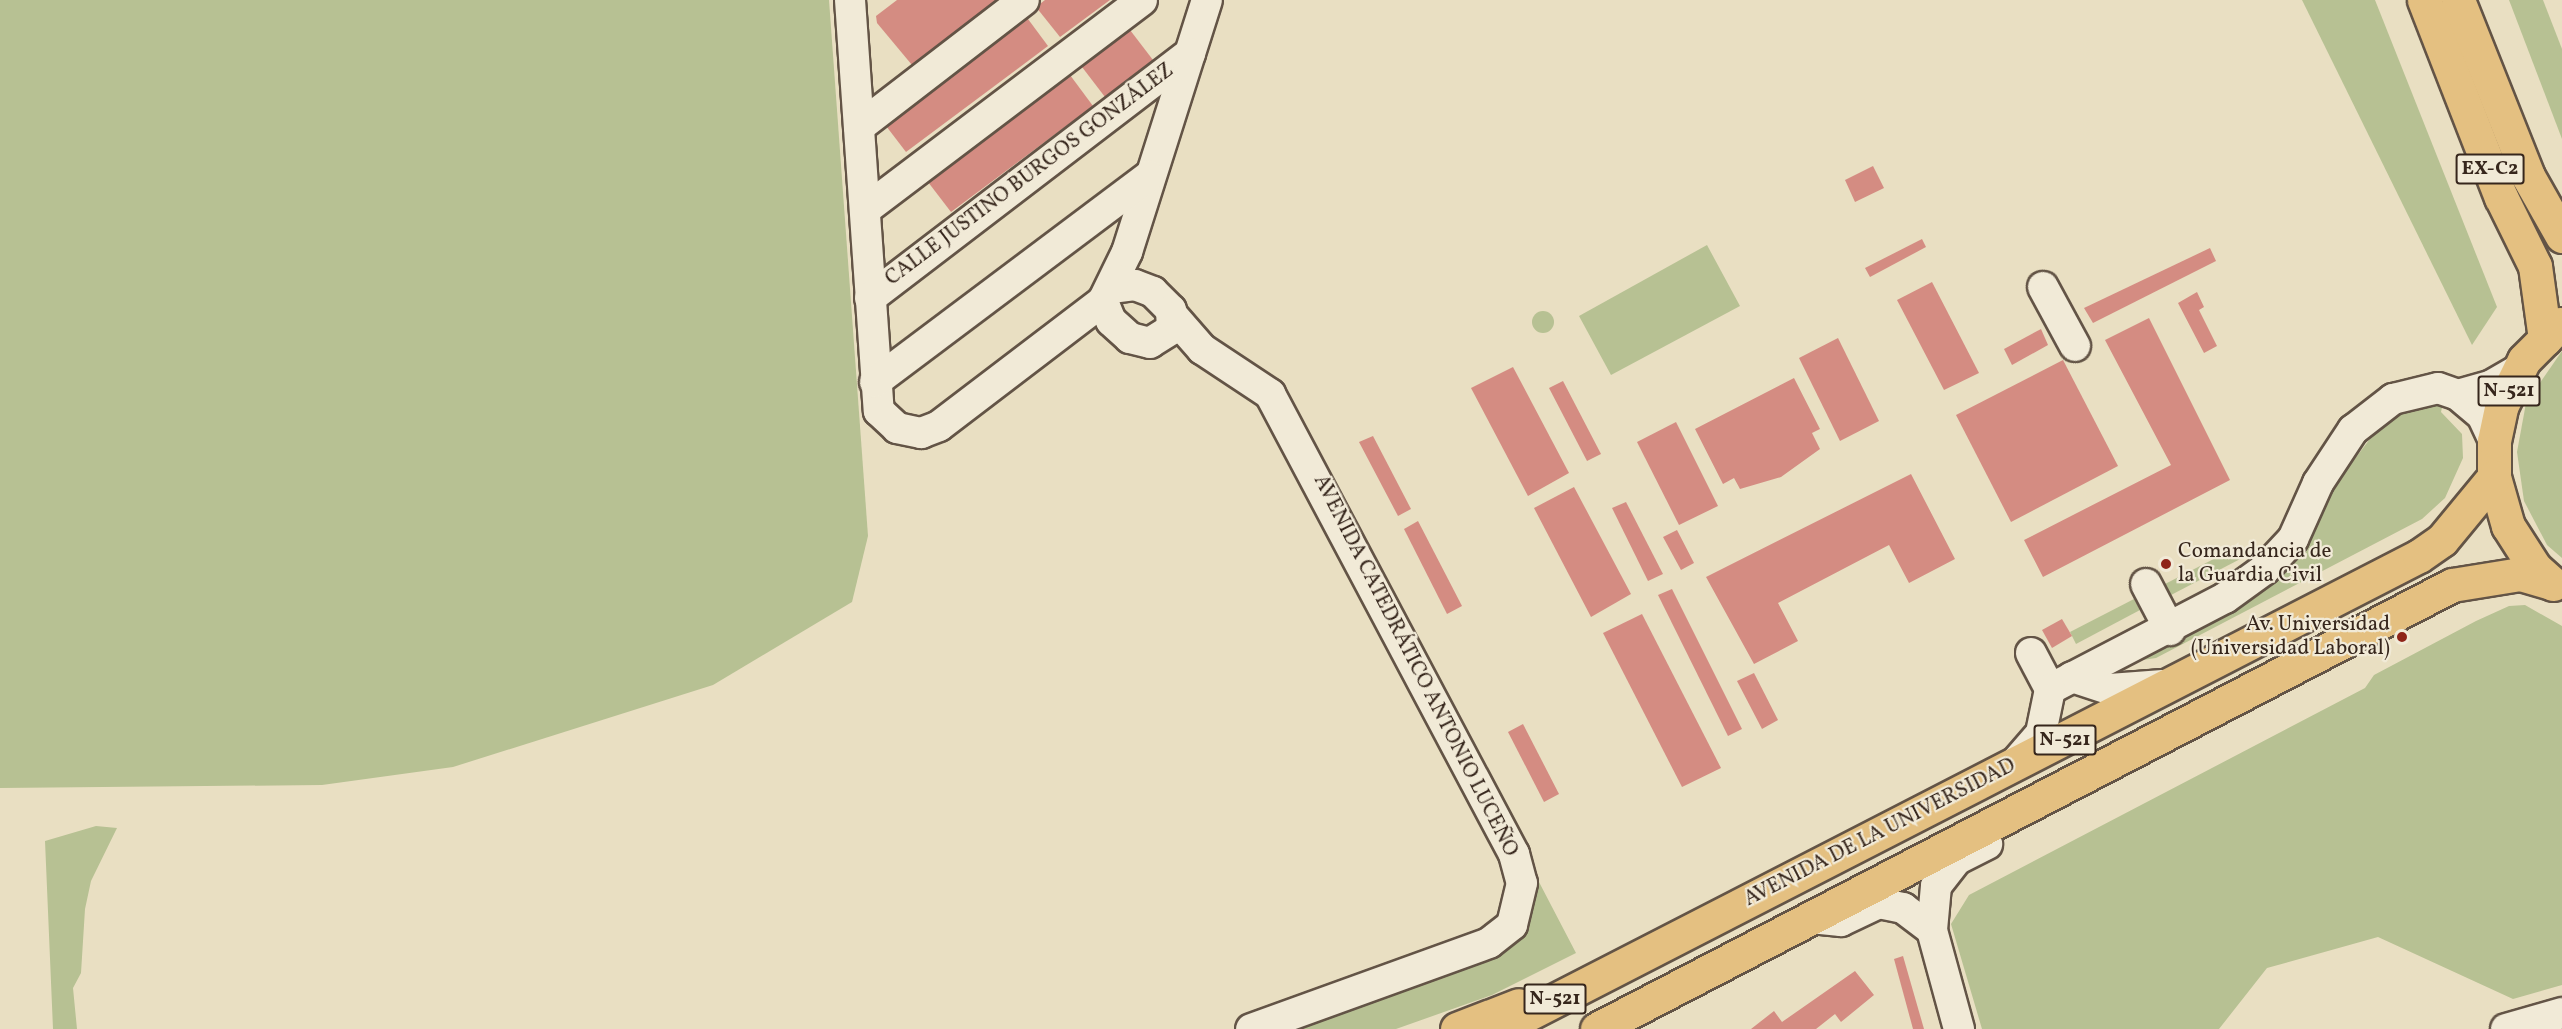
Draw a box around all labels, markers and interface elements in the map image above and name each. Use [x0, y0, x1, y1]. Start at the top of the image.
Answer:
street label: CALLE JUSTINO BURGOS GONZÁLEZ [881, 58, 1179, 292]
road number: EX-C2 [2456, 152, 2524, 186]
road number: N-521 [2478, 374, 2540, 408]
street label: AVENIDA CATEDRÁTICO ANTONIO LUCEÑO [1307, 471, 1523, 861]
place label: Comandancia de la Guardia Civil [2178, 539, 2331, 589]
marker: Comandancia de la Guardia Civil [2159, 557, 2173, 571]
place label: Av. Universidad (Universidad Laboral) [2191, 612, 2390, 662]
marker: Av. Universidad (Universidad Laboral) [2395, 630, 2409, 644]
road number: N-521 [2034, 723, 2096, 757]
street label: AVENIDA DE LA UNIVERSIDAD [1740, 753, 2020, 913]
road number: N-521 [1524, 982, 1586, 1016]

